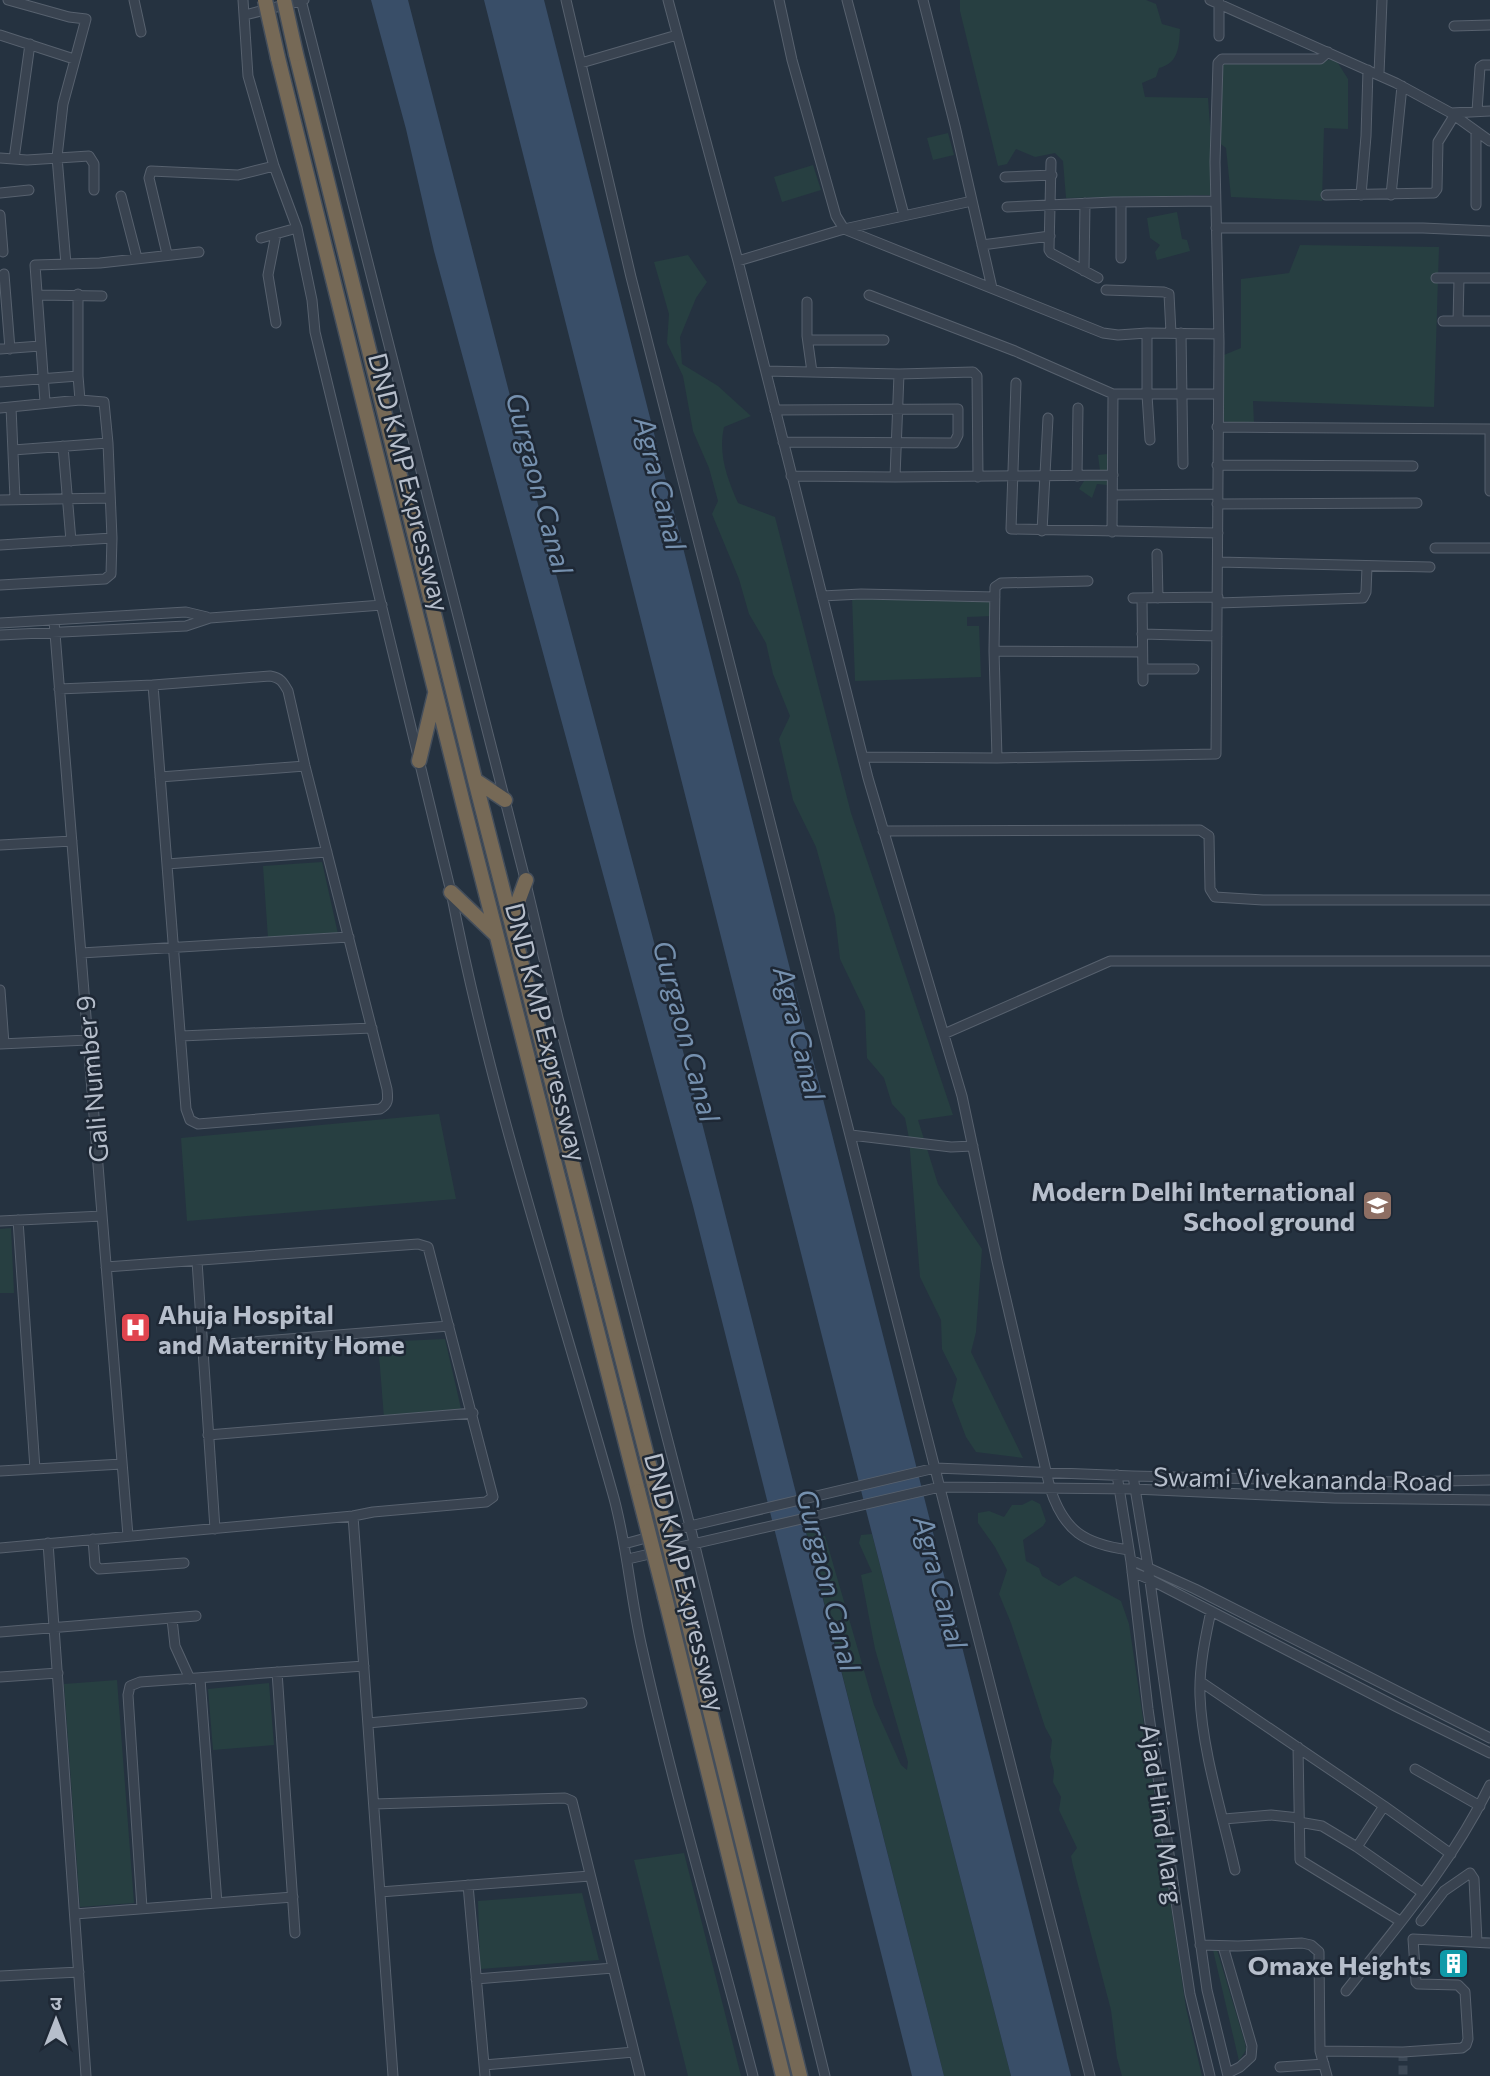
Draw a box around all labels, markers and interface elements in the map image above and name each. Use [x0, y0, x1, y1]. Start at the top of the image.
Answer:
street label: DND KMP Expressway [363, 349, 457, 615]
water label: Gurgaon Canal [499, 388, 581, 578]
water label: Agra Canal [628, 412, 694, 554]
street label: DND KMP Expressway [500, 899, 594, 1165]
water label: Gurgaon Canal [646, 936, 728, 1126]
water label: Agra Canal [767, 962, 833, 1104]
street label: Gali Number 9 [68, 994, 114, 1164]
place label: Modern Delhi International School ground [1031, 1175, 1355, 1236]
school or university icon: Modern Delhi International School ground [1361, 1188, 1395, 1222]
place label: Ahuja Hospital and Maternity Home [158, 1298, 405, 1359]
hospital icon: Ahuja Hospital and Maternity Home [118, 1311, 152, 1345]
street label: DND KMP Expressway [639, 1449, 733, 1715]
street label: Swami Vivekananda Road [1153, 1460, 1453, 1496]
water label: Gurgaon Canal [790, 1485, 868, 1676]
water label: Agra Canal [907, 1511, 975, 1653]
street label: Ajad Hind Marg [1135, 1722, 1191, 1906]
building icon: Omaxe Heights [1437, 1947, 1471, 1981]
place label: Omaxe Heights [1248, 1949, 1431, 1980]
north arrow [21, 1985, 91, 2055]
text: उ [50, 1991, 62, 2014]

